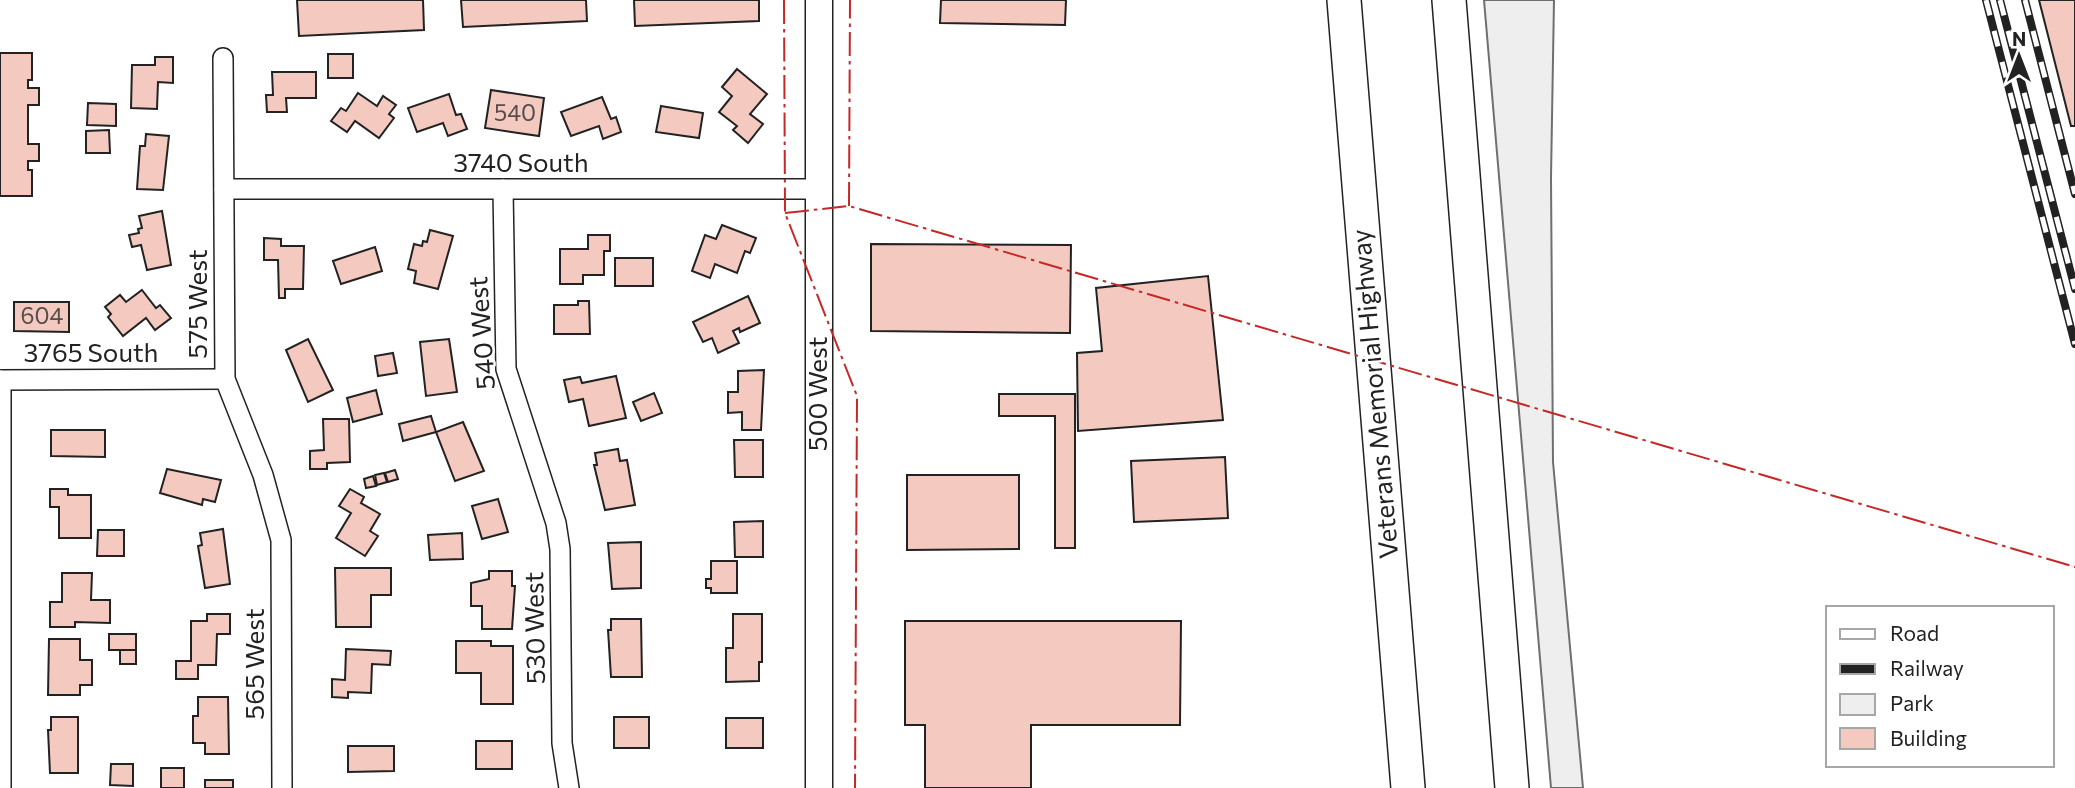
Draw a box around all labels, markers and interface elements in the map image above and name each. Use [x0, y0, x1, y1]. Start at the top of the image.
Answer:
north arrow [1984, 21, 2054, 91]
text: N [2012, 27, 2026, 50]
house number: 540 [494, 98, 536, 126]
street label: 3740 South [453, 146, 589, 177]
street label: Veterans Memorial Highway [1344, 228, 1403, 560]
street label: 575 West [181, 249, 212, 359]
street label: 540 West [461, 275, 500, 391]
house number: 604 [21, 301, 64, 329]
street label: 3765 South [24, 336, 158, 367]
street label: 500 West [801, 337, 832, 451]
street label: 530 West [517, 571, 550, 685]
legend [1826, 606, 2054, 767]
street label: 565 West [238, 608, 269, 720]
text: Road [1890, 620, 1939, 645]
text: Railway [1890, 655, 1964, 680]
text: Park [1890, 690, 1934, 715]
text: Building [1890, 725, 1967, 750]

